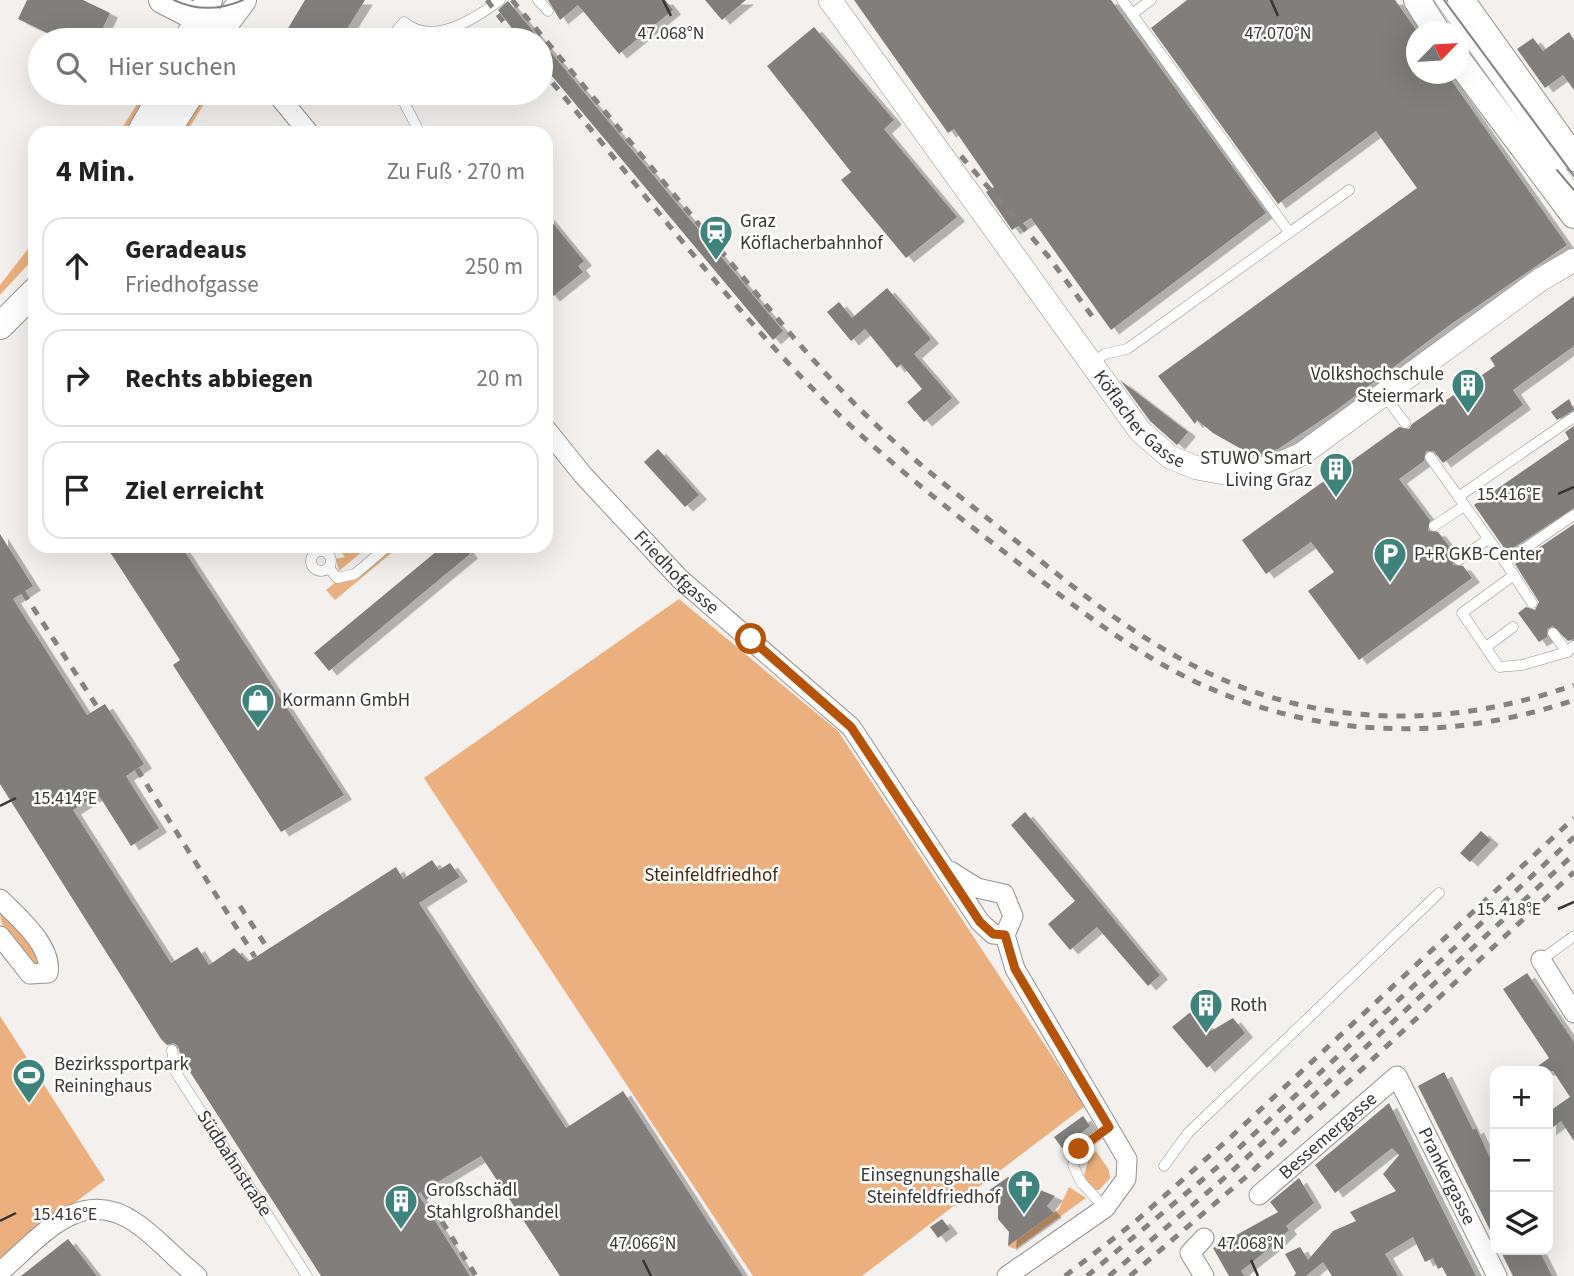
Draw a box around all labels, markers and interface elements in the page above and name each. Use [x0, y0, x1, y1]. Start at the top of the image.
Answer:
text: 47.068°N [638, 21, 704, 46]
text: 47.070°N [1245, 21, 1311, 46]
north arrow [1406, 21, 1469, 84]
search box [28, 28, 553, 105]
icon: search [52, 48, 90, 86]
text: Hier suchen [108, 48, 237, 85]
text: 4 Min. [56, 150, 135, 193]
text: Zu Fuß · 270 m [386, 155, 525, 188]
place label: Graz Köflacherbahnhof [740, 208, 884, 257]
station icon: Graz Köflacherbahnhof [697, 213, 735, 262]
text: Geradeaus [125, 231, 246, 268]
icon: ahead [58, 247, 96, 285]
text: 250 m [465, 250, 523, 283]
text: Friedhofgasse [125, 268, 259, 301]
icon: right [58, 359, 96, 397]
text: Rechts abbiegen [125, 360, 313, 397]
place label: Volkshochschule Steiermark [1311, 361, 1445, 410]
text: 20 m [476, 362, 523, 395]
street label: Köflacher Gasse [1087, 364, 1189, 475]
building icon: Volkshochschule Steiermark [1449, 366, 1487, 415]
place label: STUWO Smart Living Graz [1200, 445, 1313, 494]
building icon: STUWO Smart Living Graz [1317, 450, 1355, 499]
icon: arrive [58, 471, 96, 509]
text: Ziel erreicht [125, 472, 264, 509]
text: 15.416°E [1477, 482, 1541, 507]
street label: Friedhofgasse [628, 524, 725, 621]
parking icon: P+R GKB-Center [1371, 535, 1409, 584]
place label: P+R GKB-Center [1414, 541, 1542, 568]
route start [735, 623, 766, 654]
shop icon: Kormann GmbH [239, 681, 277, 730]
place label: Kormann GmbH [282, 687, 410, 714]
text: 15.414°E [33, 786, 97, 811]
park label: Steinfeldfriedhof [644, 862, 779, 889]
text: 15.418°E [1477, 897, 1541, 922]
building icon: Roth [1187, 986, 1225, 1035]
place label: Roth [1230, 992, 1267, 1019]
place label: Bezirkssportpark Reininghaus [54, 1051, 190, 1100]
sports icon: Bezirkssportpark Reininghaus [10, 1056, 48, 1105]
map controls [1490, 1066, 1553, 1255]
button: + [1490, 1066, 1553, 1129]
street label: Bessemergasse [1273, 1086, 1383, 1186]
street label: Südbahnstraße [190, 1105, 279, 1222]
street label: Prankergasse [1411, 1123, 1483, 1229]
button: − [1490, 1129, 1553, 1192]
route end [1063, 1133, 1094, 1164]
place label: Einsegnungshalle Steinfeldfriedhof [860, 1162, 1001, 1211]
church icon: Einsegnungshalle Steinfeldfriedhof [1005, 1167, 1043, 1216]
place label: Großschädl Stahlgroßhandel [426, 1177, 559, 1226]
building icon: Großschädl Stahlgroßhandel [382, 1182, 420, 1231]
button: layers [1490, 1192, 1553, 1255]
text: 15.416°E [33, 1202, 97, 1227]
text: 47.066°N [610, 1231, 676, 1256]
text: 47.068°N [1218, 1231, 1284, 1256]

